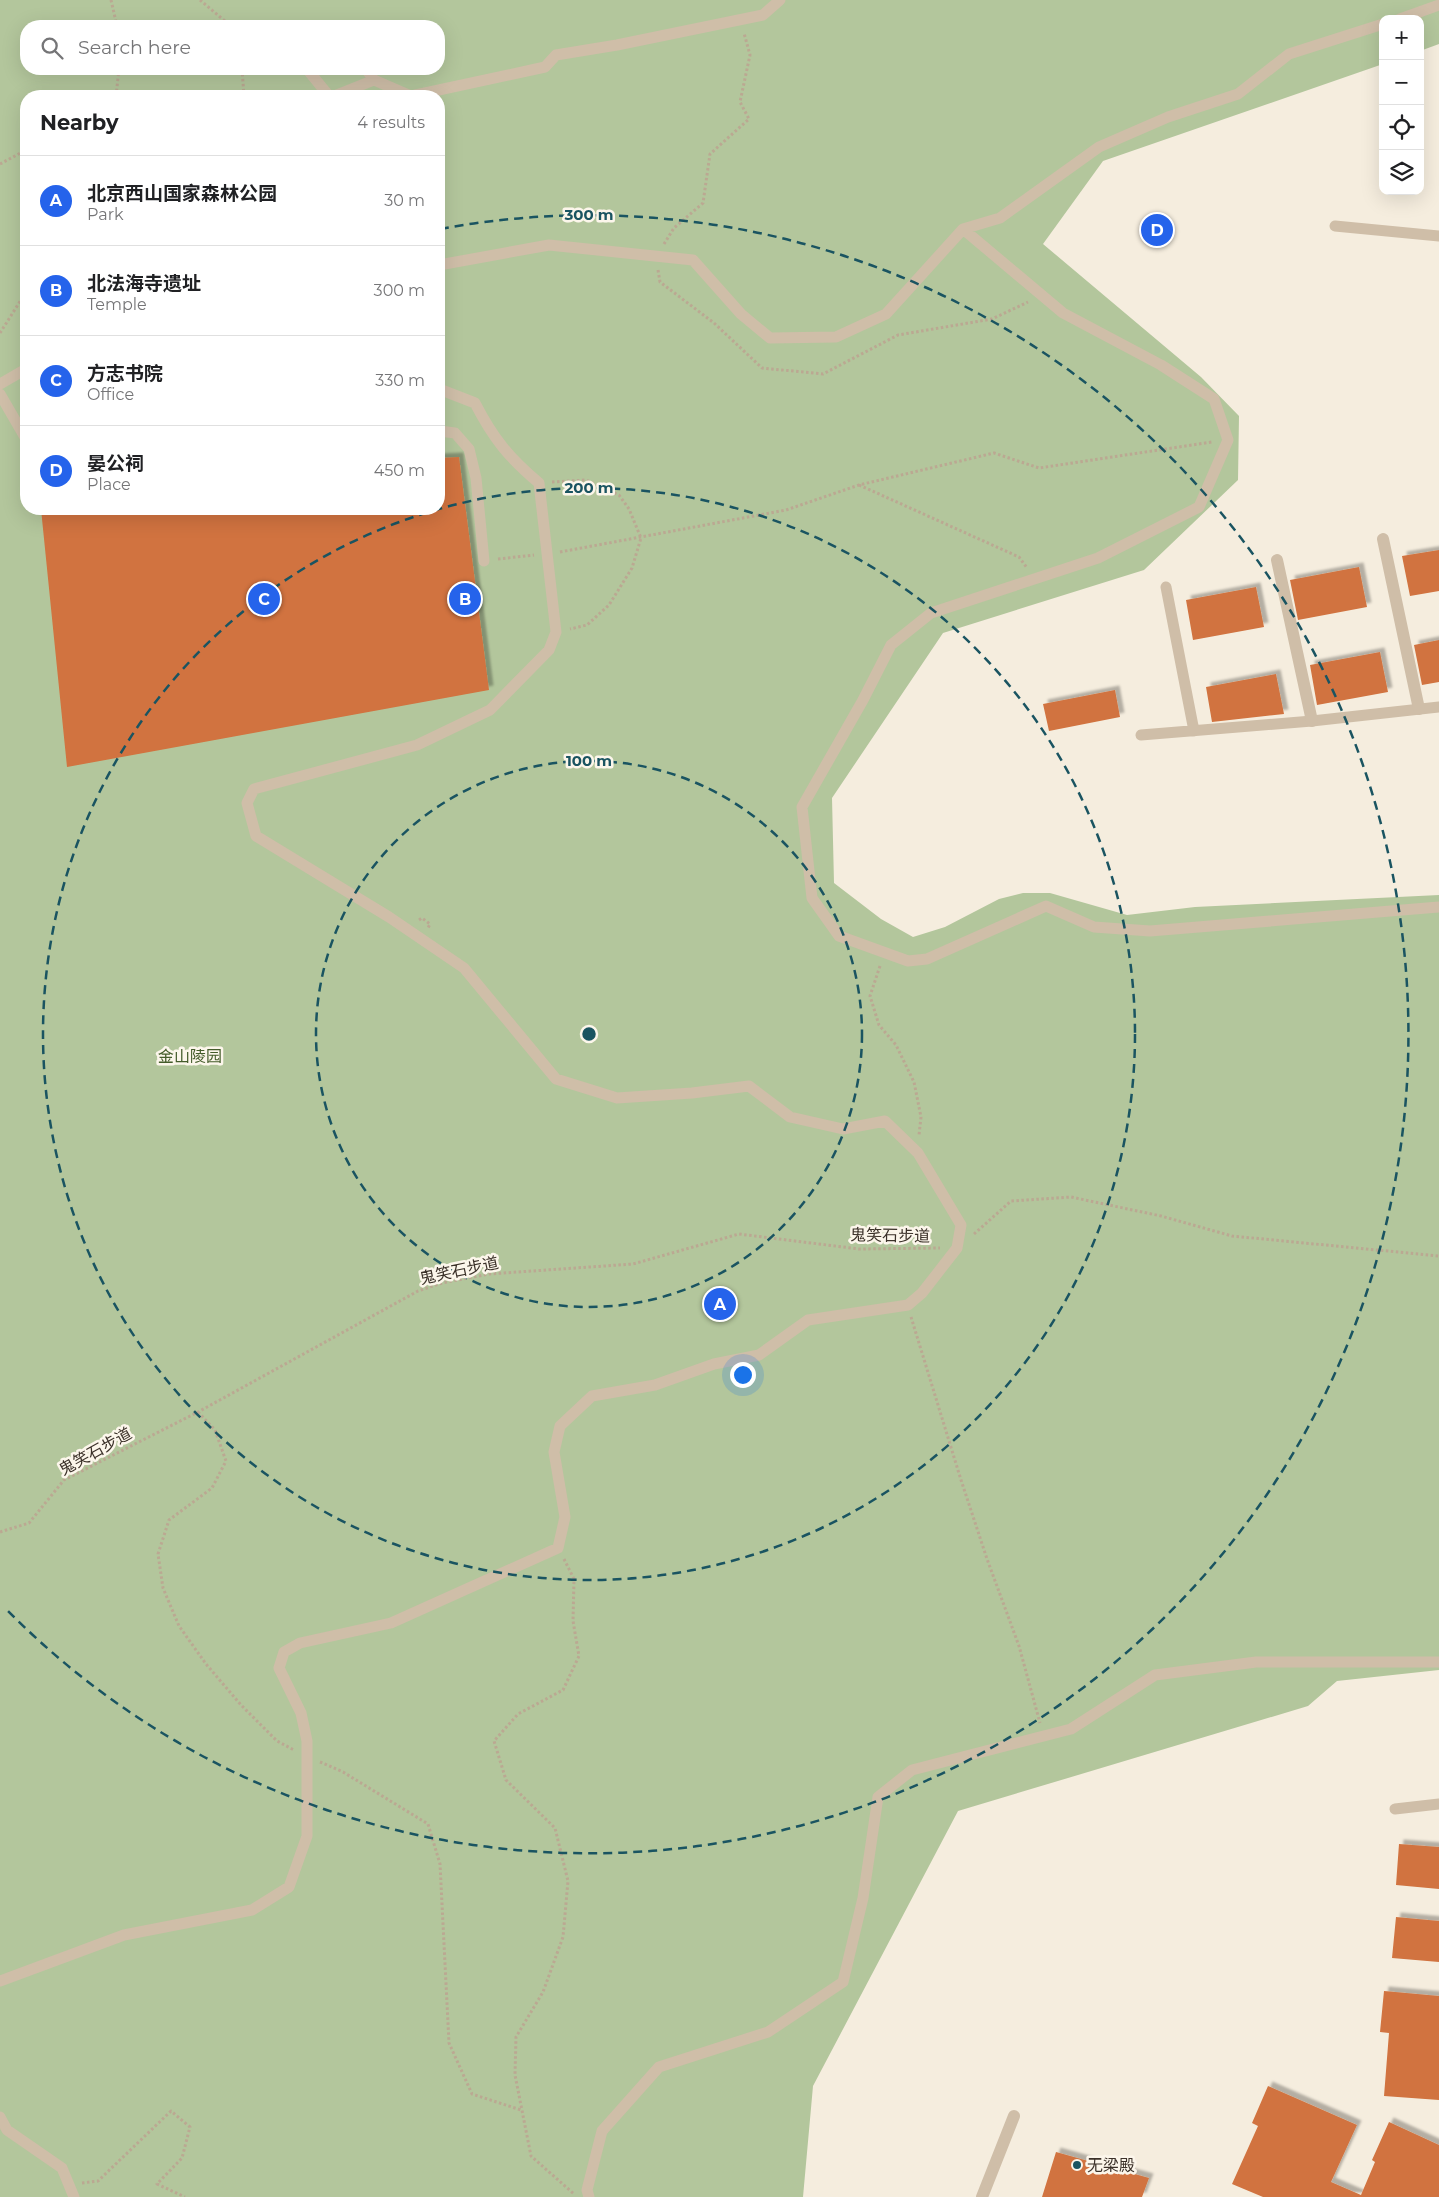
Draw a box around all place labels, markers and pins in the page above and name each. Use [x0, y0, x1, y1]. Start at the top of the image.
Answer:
pin: D [1141, 211, 1173, 249]
pin: C [248, 580, 280, 618]
pin: B [449, 580, 481, 618]
centre of rings [580, 1025, 598, 1043]
pin: A [704, 1285, 736, 1323]
place label: 无梁殿 [1087, 2156, 1135, 2175]
marker: 无梁殿 [1071, 2159, 1083, 2171]

